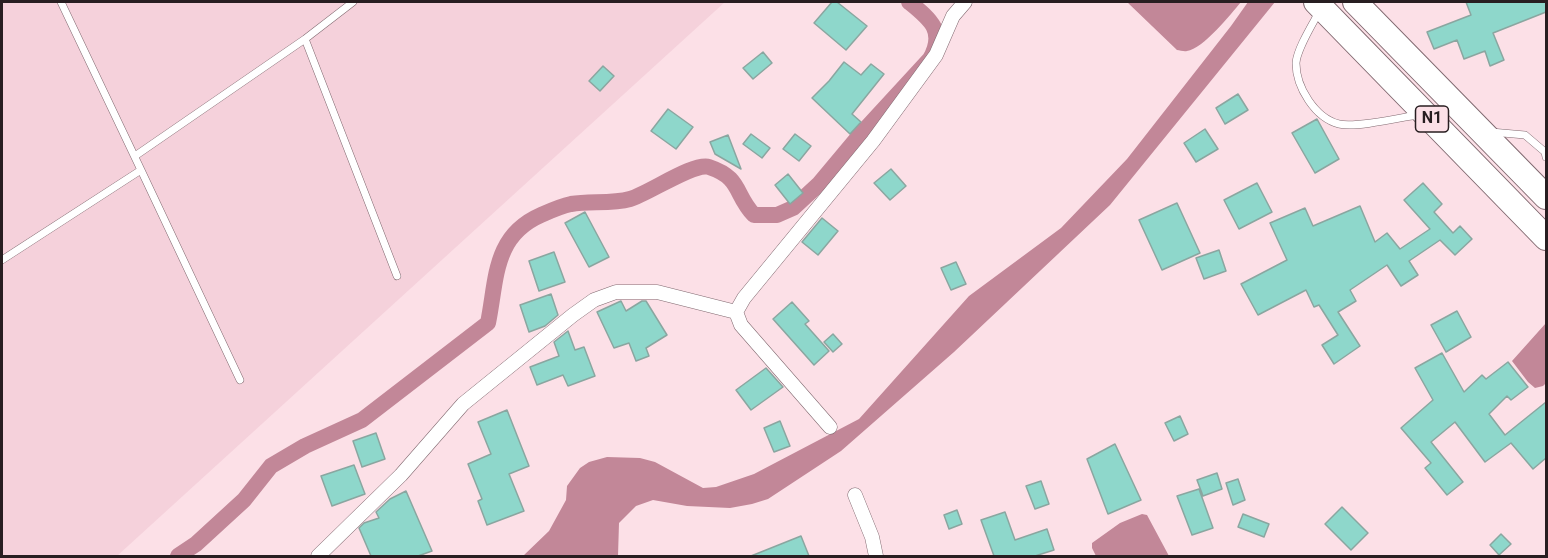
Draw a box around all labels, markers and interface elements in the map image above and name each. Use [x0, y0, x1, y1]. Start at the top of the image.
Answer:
road number: N1 [1416, 106, 1448, 132]

